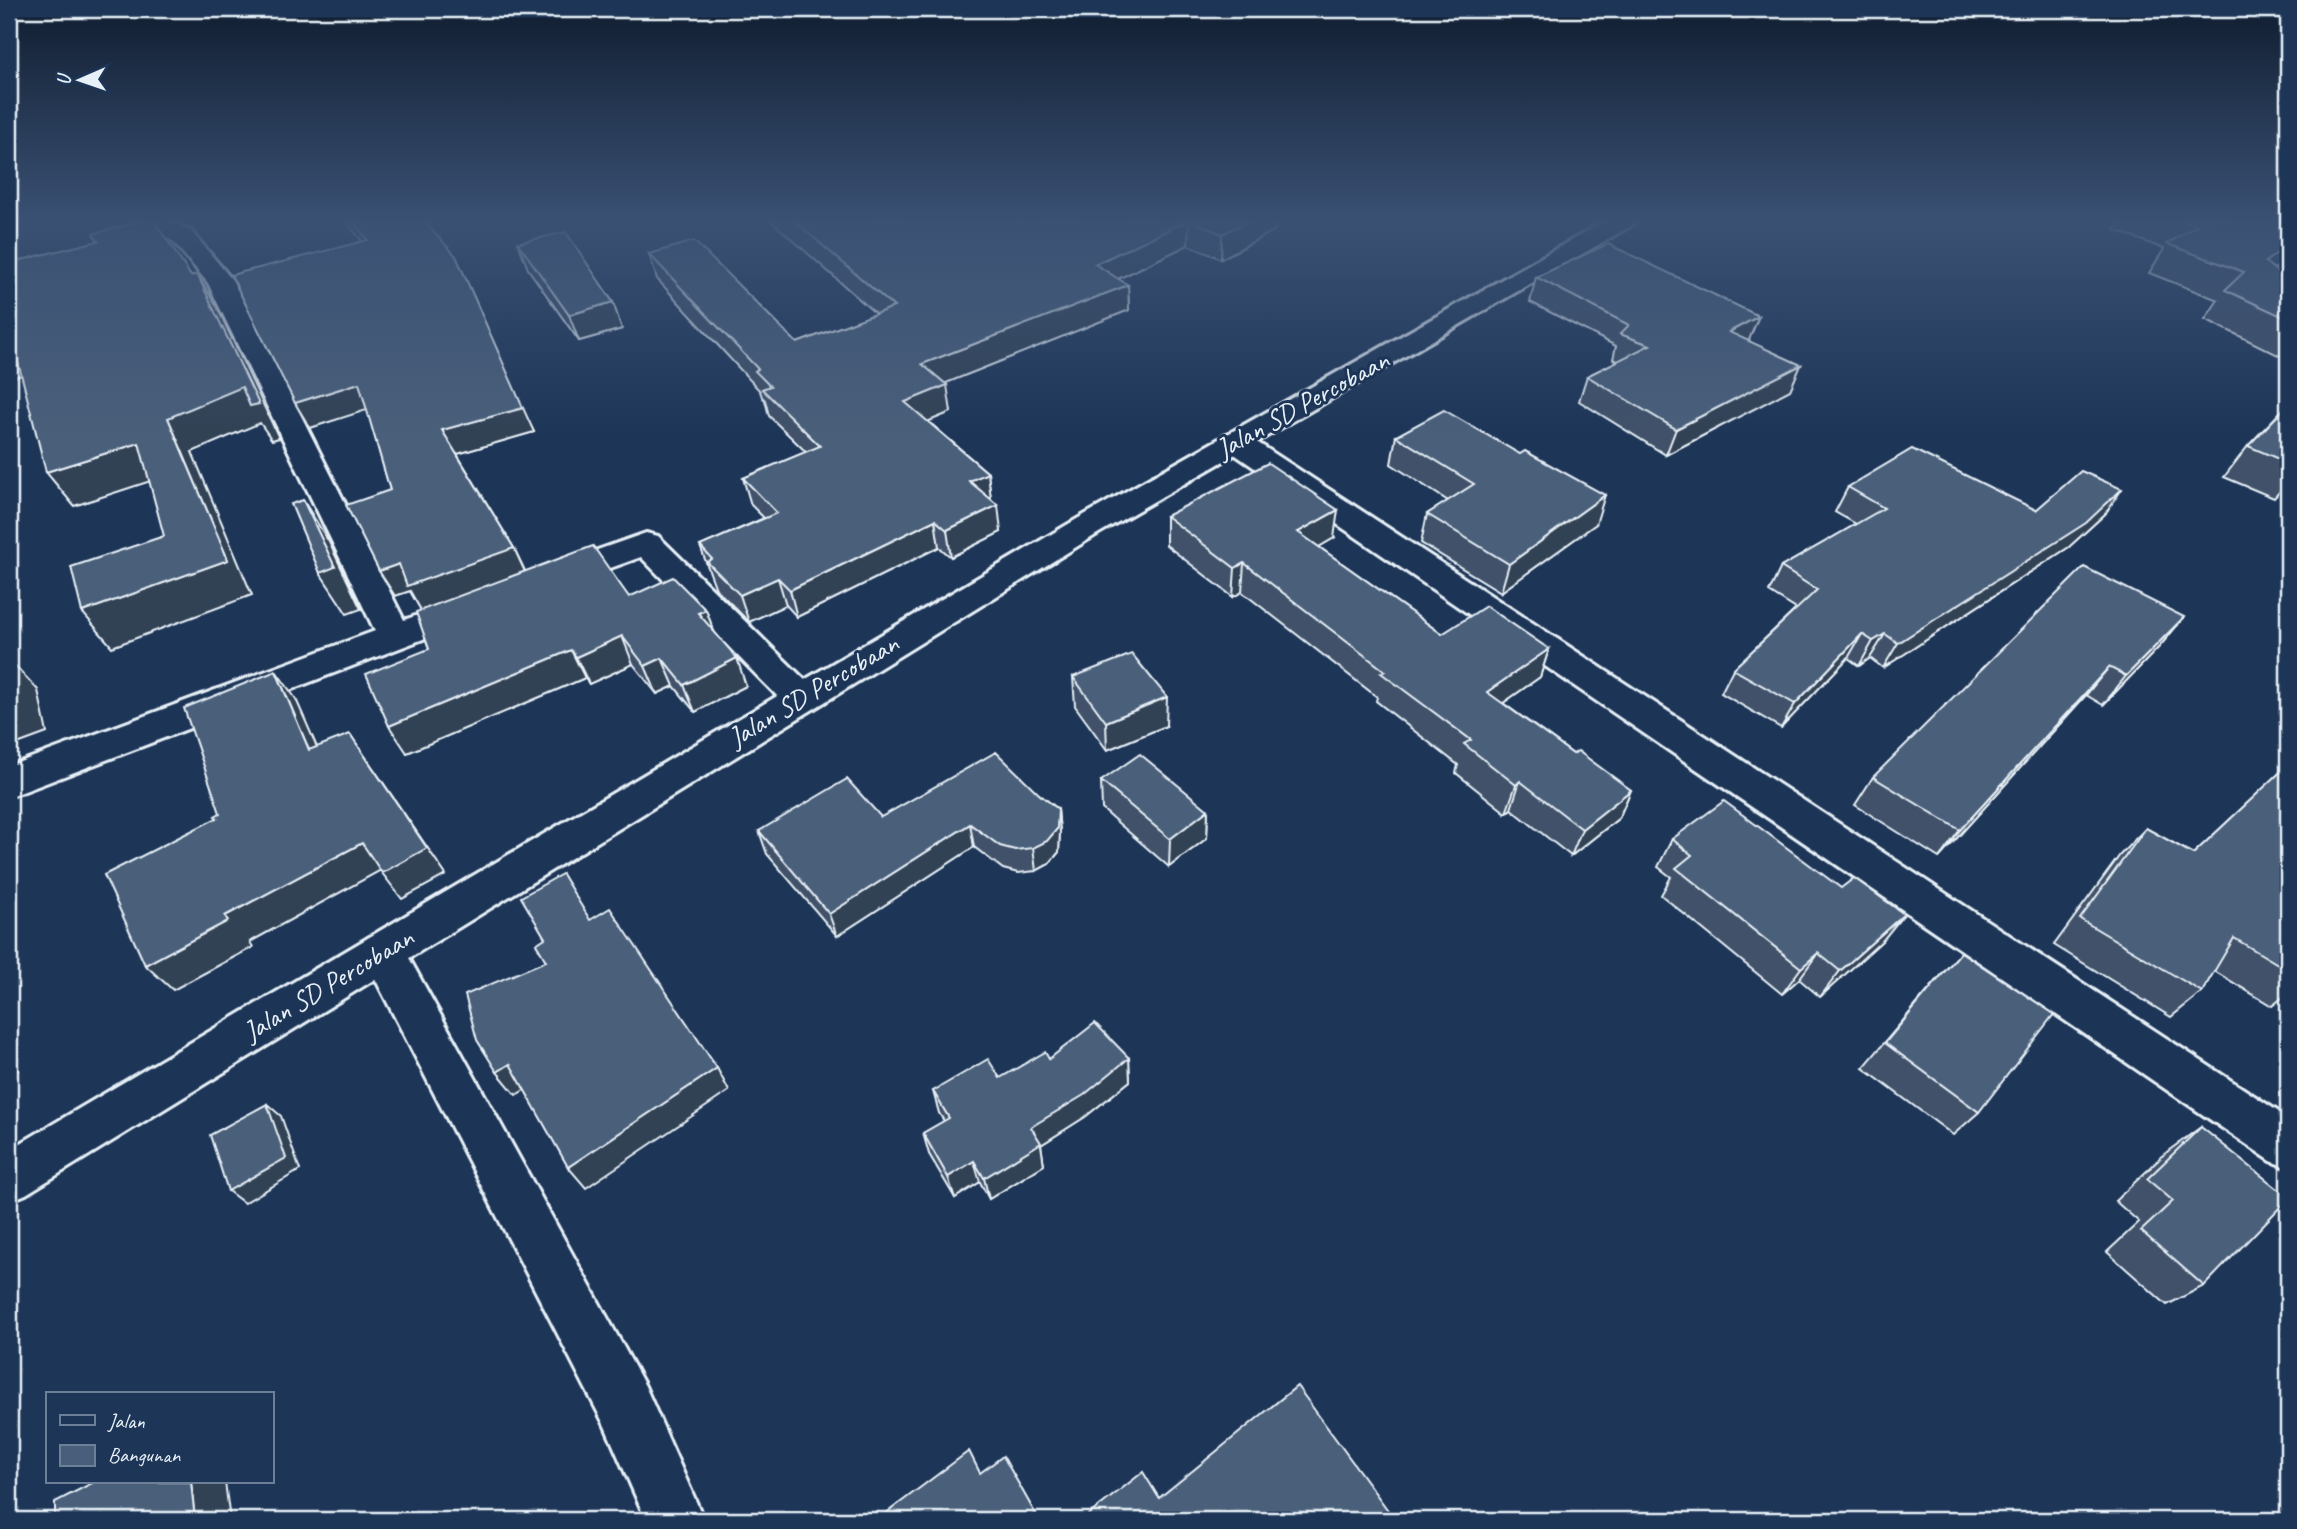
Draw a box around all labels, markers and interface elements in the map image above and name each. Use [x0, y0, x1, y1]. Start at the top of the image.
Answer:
north arrow [46, 46, 116, 116]
text: U [52, 72, 76, 86]
street label: Jalan SD Percobaan [1208, 341, 1396, 467]
street label: Jalan SD Percobaan [720, 625, 906, 756]
street label: Jalan SD Percobaan [235, 919, 421, 1050]
legend [46, 1392, 273, 1484]
text: Jalan [107, 1408, 145, 1434]
text: Bangunan [108, 1442, 181, 1468]

